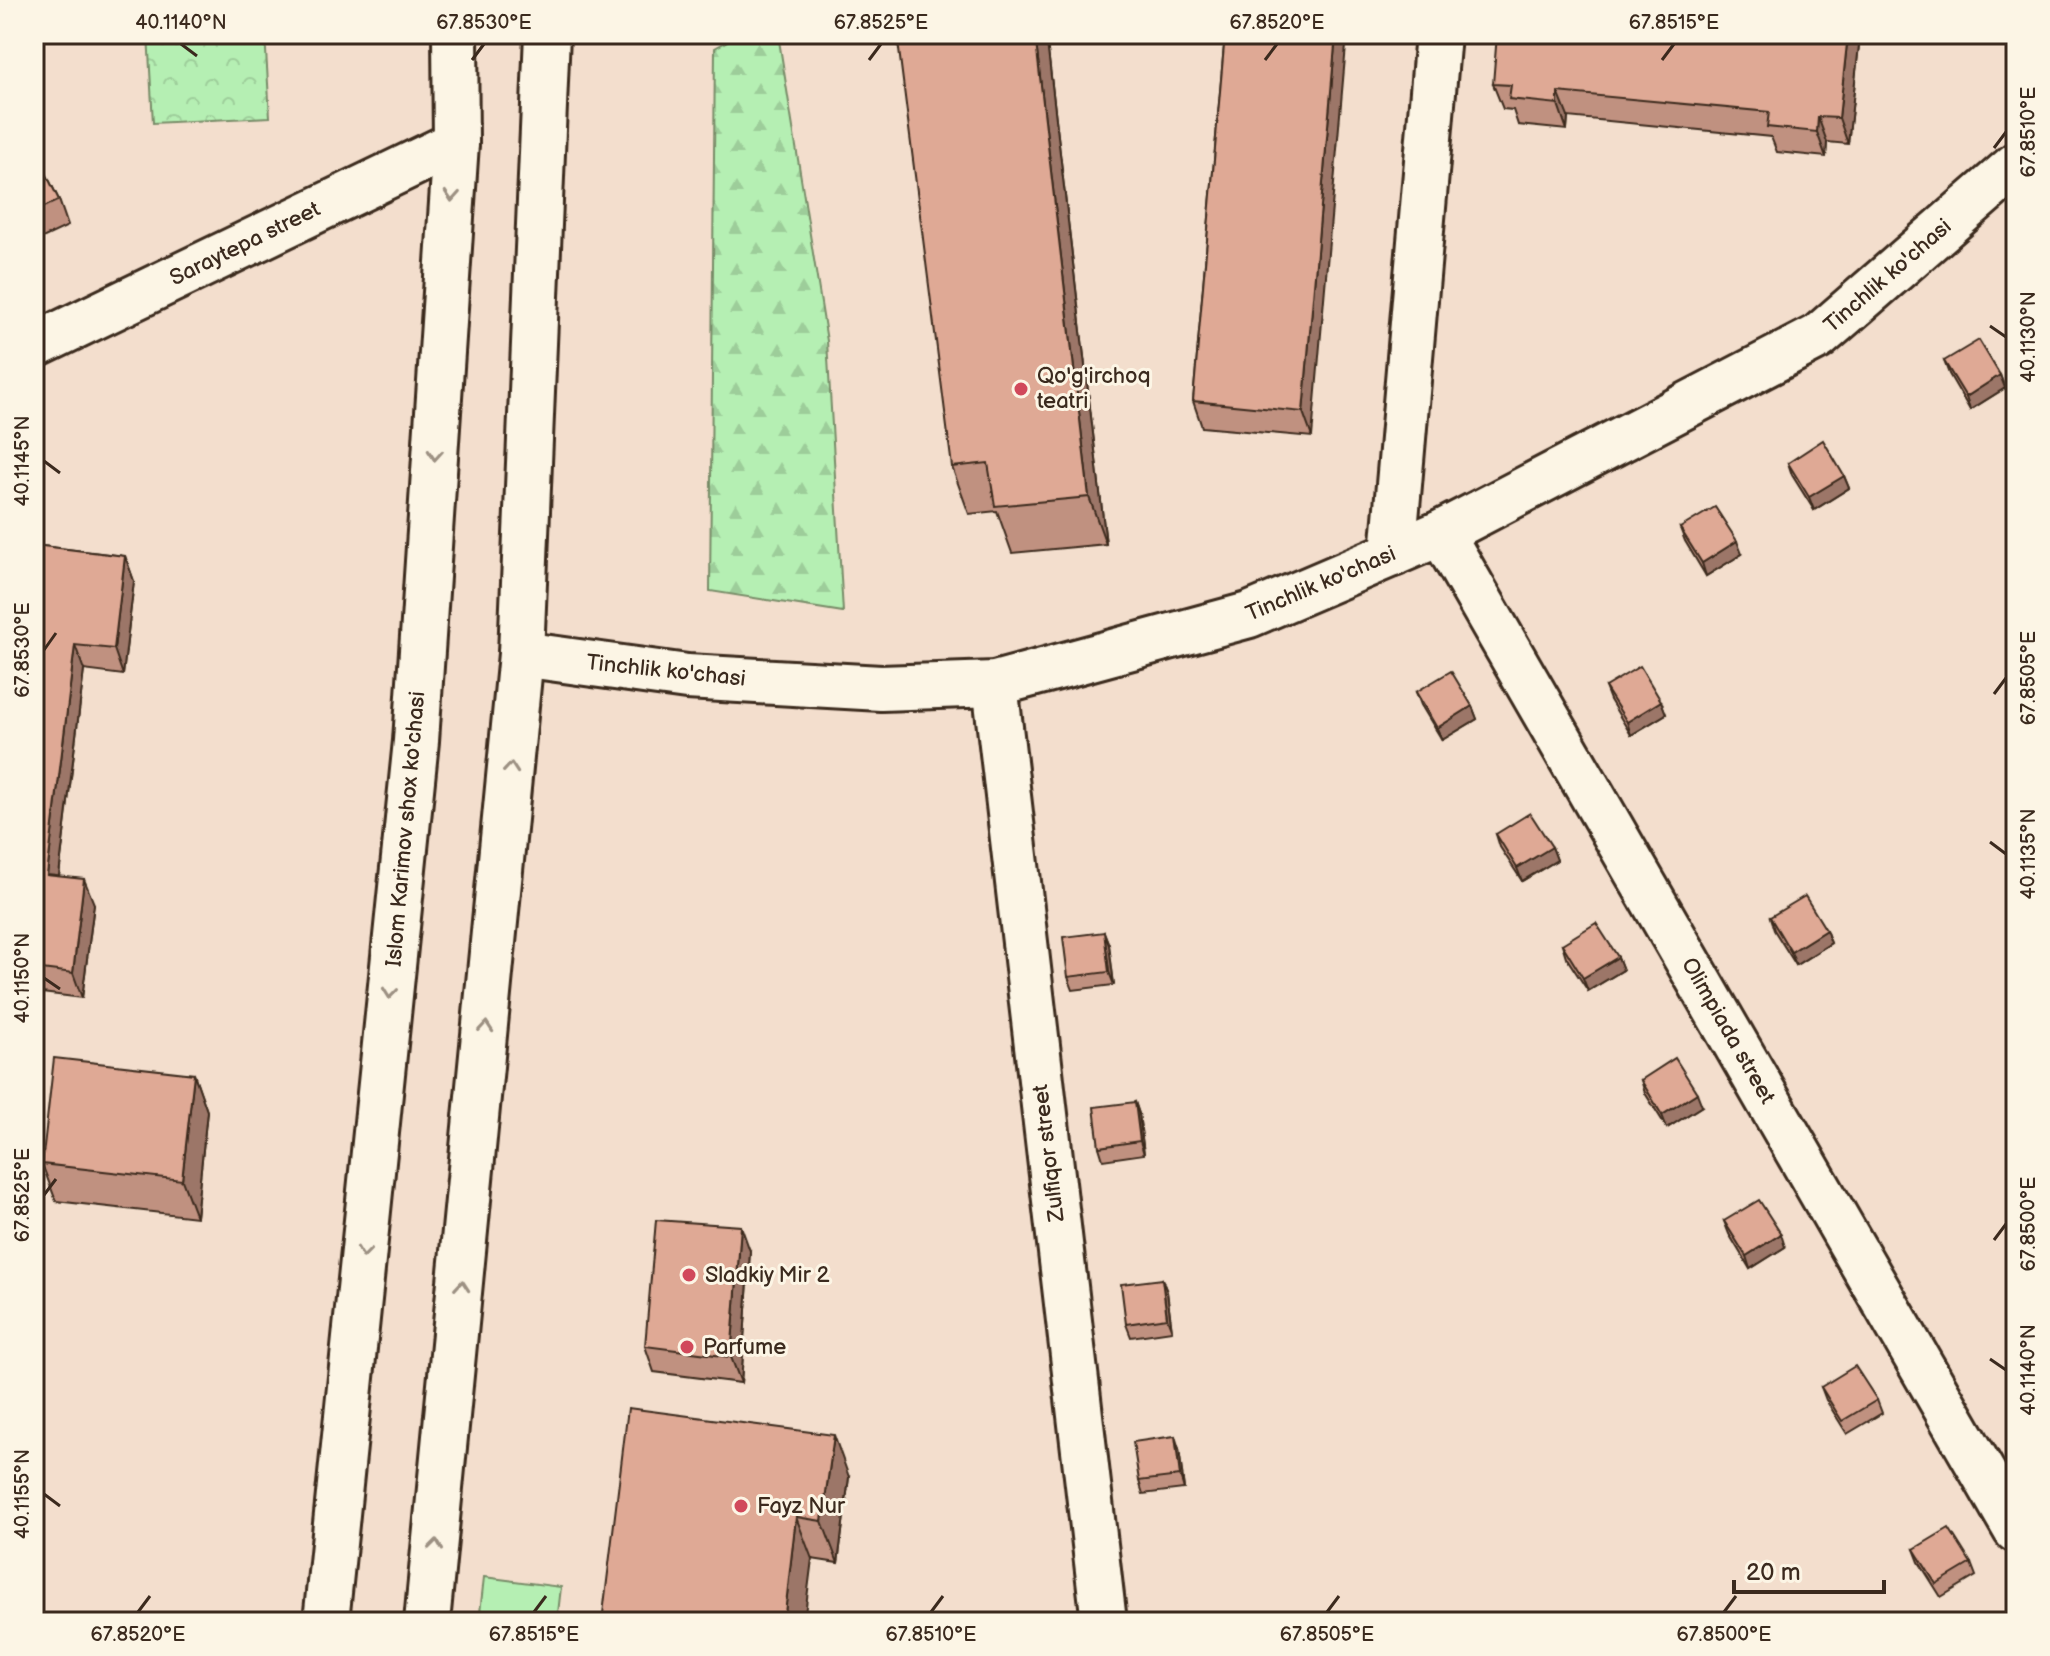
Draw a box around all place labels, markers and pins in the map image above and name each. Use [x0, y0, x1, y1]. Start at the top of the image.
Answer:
place label: Qo'g'irchoq teatri [1037, 363, 1150, 415]
marker: Qo'g'irchoq teatri [1012, 380, 1030, 398]
place label: Sladkiy Mir 2 [705, 1262, 830, 1289]
marker: Sladkiy Mir 2 [680, 1266, 698, 1284]
place label: Parfume [703, 1334, 786, 1361]
marker: Parfume [678, 1338, 696, 1356]
place label: Fayz Nur [757, 1493, 846, 1520]
marker: Fayz Nur [732, 1497, 750, 1515]

